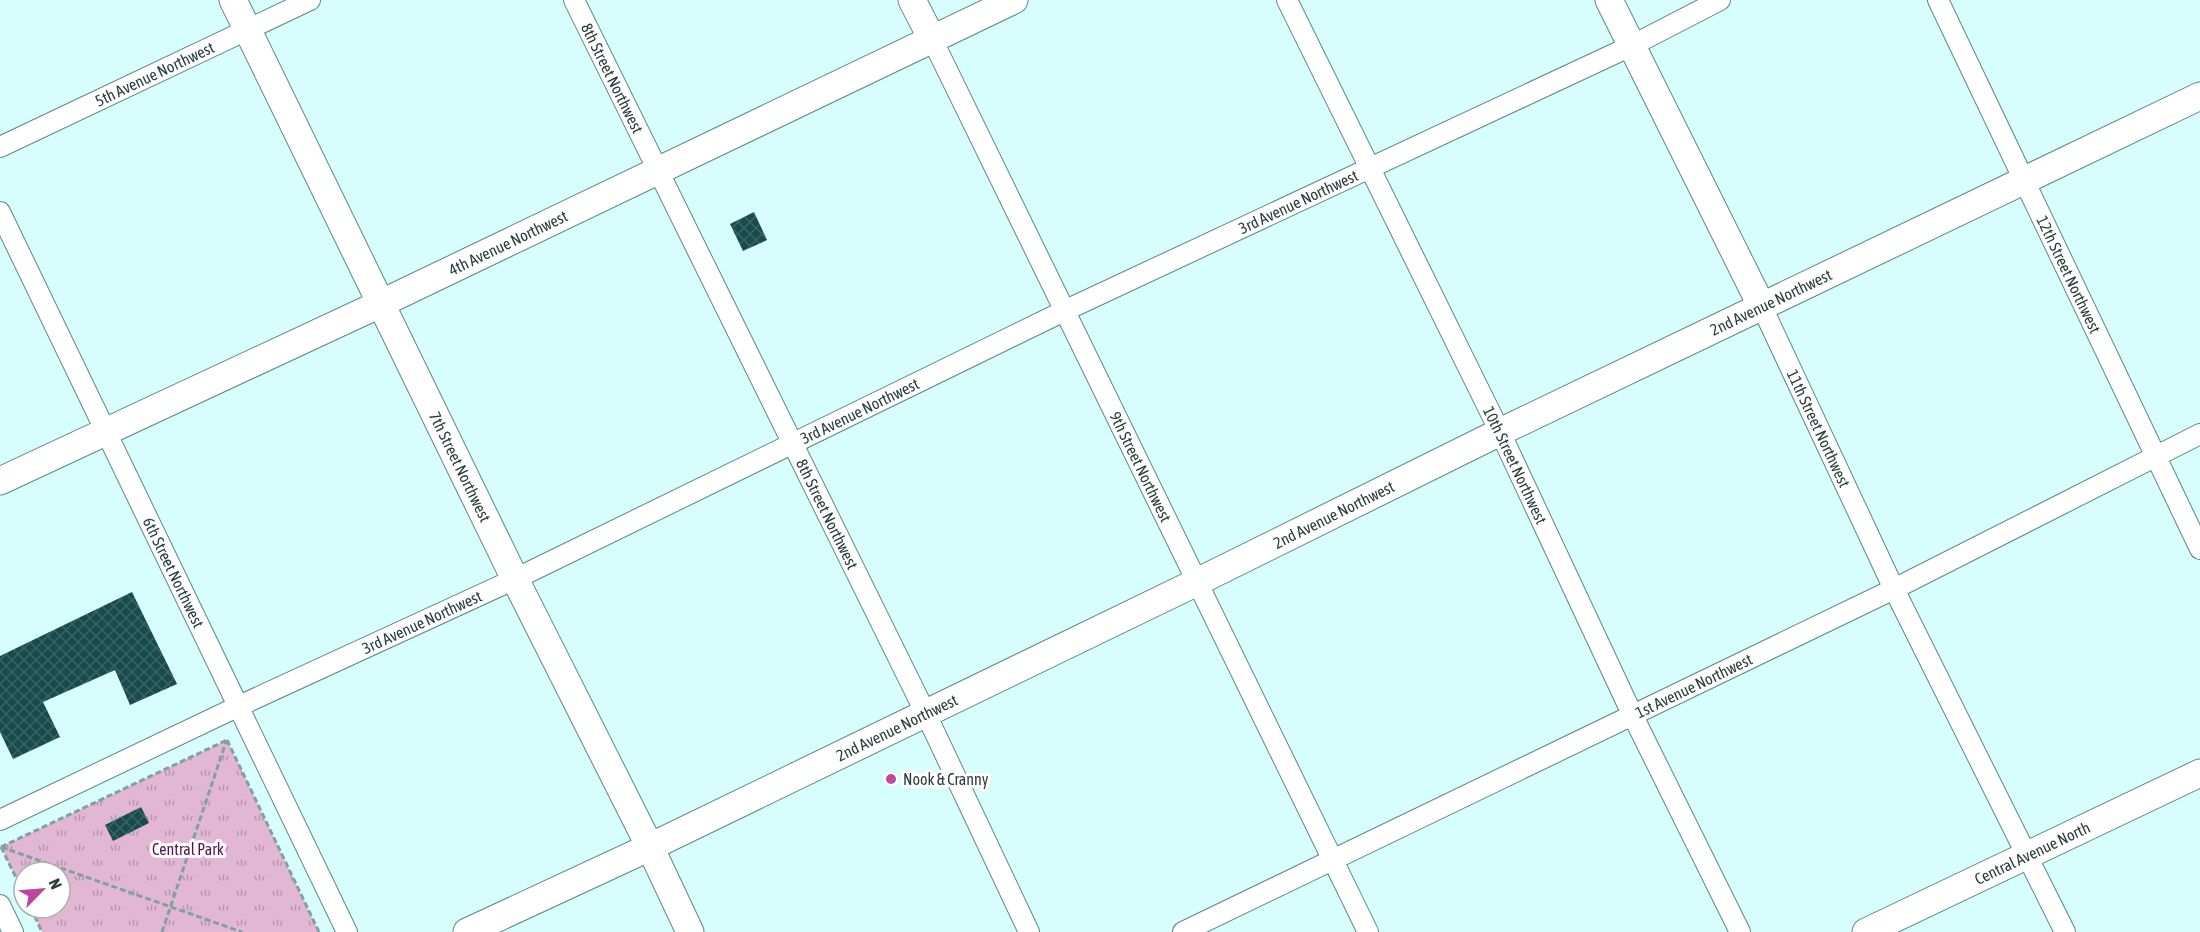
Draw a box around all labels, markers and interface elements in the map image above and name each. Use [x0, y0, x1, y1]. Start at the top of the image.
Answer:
street label: 8th Street Northwest [578, 20, 647, 136]
street label: 5th Avenue Northwest [92, 38, 217, 110]
street label: 3rd Avenue Northwest [1236, 166, 1361, 237]
street label: 4th Avenue Northwest [446, 206, 570, 279]
street label: 12th Street Northwest [2033, 213, 2105, 336]
street label: 2nd Avenue Northwest [1707, 265, 1835, 339]
street label: 11th Street Northwest [1784, 367, 1854, 490]
street label: 3rd Avenue Northwest [797, 374, 922, 447]
street label: 10th Street Northwest [1480, 403, 1551, 527]
street label: 7th Street Northwest [426, 409, 495, 525]
street label: 9th Street Northwest [1106, 409, 1175, 525]
street label: 8th Street Northwest [793, 456, 862, 572]
street label: 2nd Avenue Northwest [1270, 477, 1397, 552]
street label: 6th Street Northwest [139, 514, 208, 631]
street label: 3rd Avenue Northwest [359, 587, 485, 657]
street label: 1st Avenue Northwest [1632, 650, 1755, 721]
street label: 2nd Avenue Northwest [833, 690, 961, 764]
place label: Nook & Cranny [903, 770, 989, 789]
marker: Nook & Cranny [884, 772, 898, 786]
street label: Central Avenue North [1972, 818, 2093, 888]
park label: Central Park [152, 840, 224, 858]
north arrow [12, 860, 72, 920]
text: N [45, 876, 66, 892]

